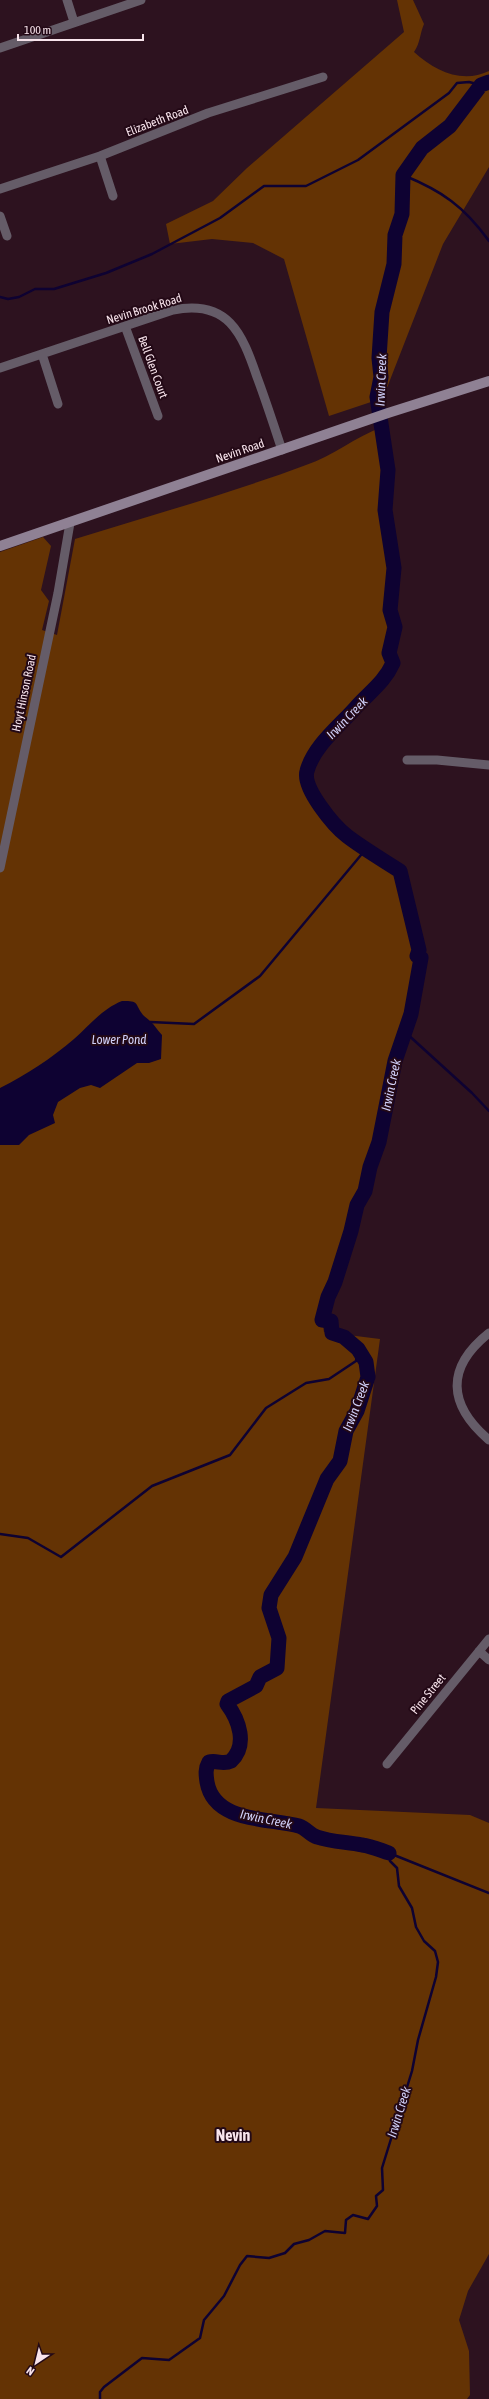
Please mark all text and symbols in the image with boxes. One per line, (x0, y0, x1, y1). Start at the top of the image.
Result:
scale bar (18, 16, 143, 42)
text: 100 m (24, 23, 51, 37)
street label: Elizabeth Road (124, 103, 190, 139)
street label: Nevin Brook Road (105, 291, 183, 327)
street label: Bell Glen Court (135, 334, 171, 401)
water label: Irwin Creek (373, 353, 389, 407)
street label: Nevin Road (214, 436, 266, 466)
street label: Hoyt Hinson Road (9, 653, 39, 733)
water label: Irwin Creek (323, 694, 371, 742)
water label: Lower Pond (92, 1032, 146, 1047)
water label: Irwin Creek (378, 1057, 404, 1112)
water label: Irwin Creek (340, 1379, 373, 1433)
street label: Pine Street (408, 1671, 449, 1717)
water label: Irwin Creek (239, 1806, 294, 1832)
water label: Irwin Creek (384, 2084, 414, 2139)
district label: Nevin (216, 2126, 251, 2144)
north arrow (16, 2343, 56, 2383)
text: N (24, 2364, 36, 2378)

